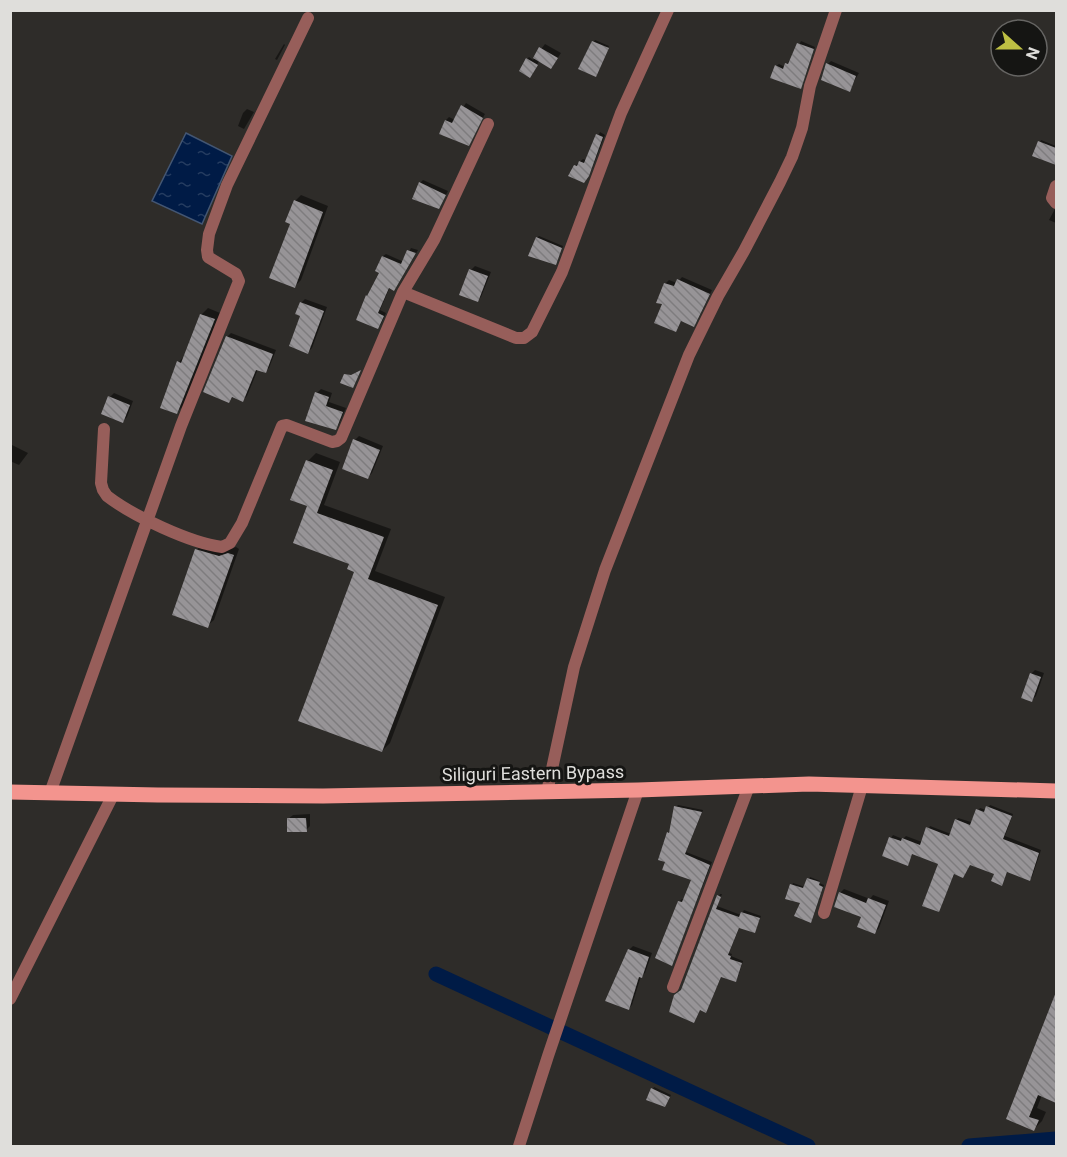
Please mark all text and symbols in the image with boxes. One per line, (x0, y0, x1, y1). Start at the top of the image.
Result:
north arrow (989, 18, 1049, 78)
text: N (1022, 45, 1043, 62)
street label: Siliguri Eastern Bypass (442, 761, 624, 785)

